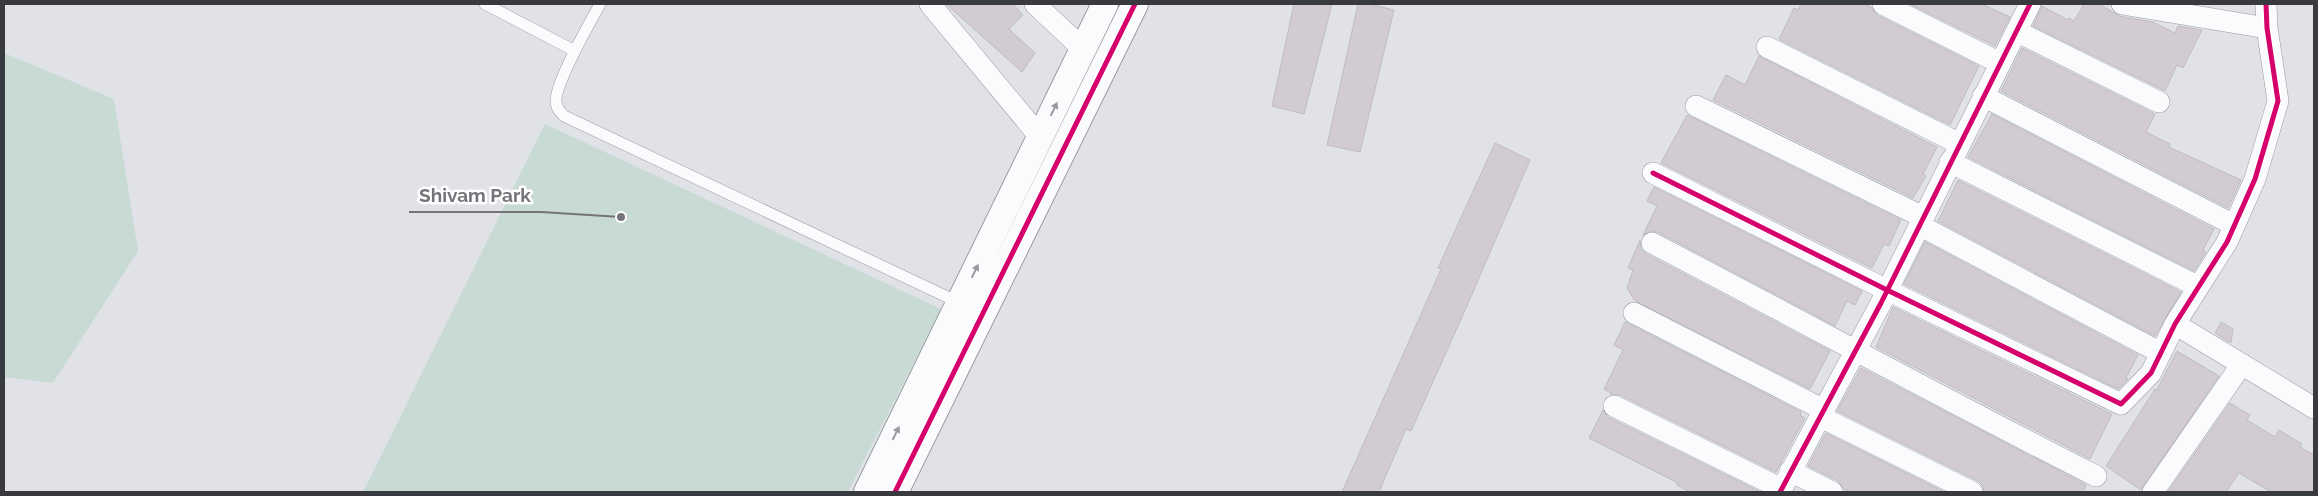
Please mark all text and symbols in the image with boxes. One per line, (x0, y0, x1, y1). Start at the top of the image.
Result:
one-way arrow (1050, 102, 1058, 116)
callout: Shivam Park (409, 178, 541, 212)
text: Shivam Park (419, 184, 531, 206)
one-way arrow (972, 264, 980, 278)
one-way arrow (893, 426, 901, 440)

